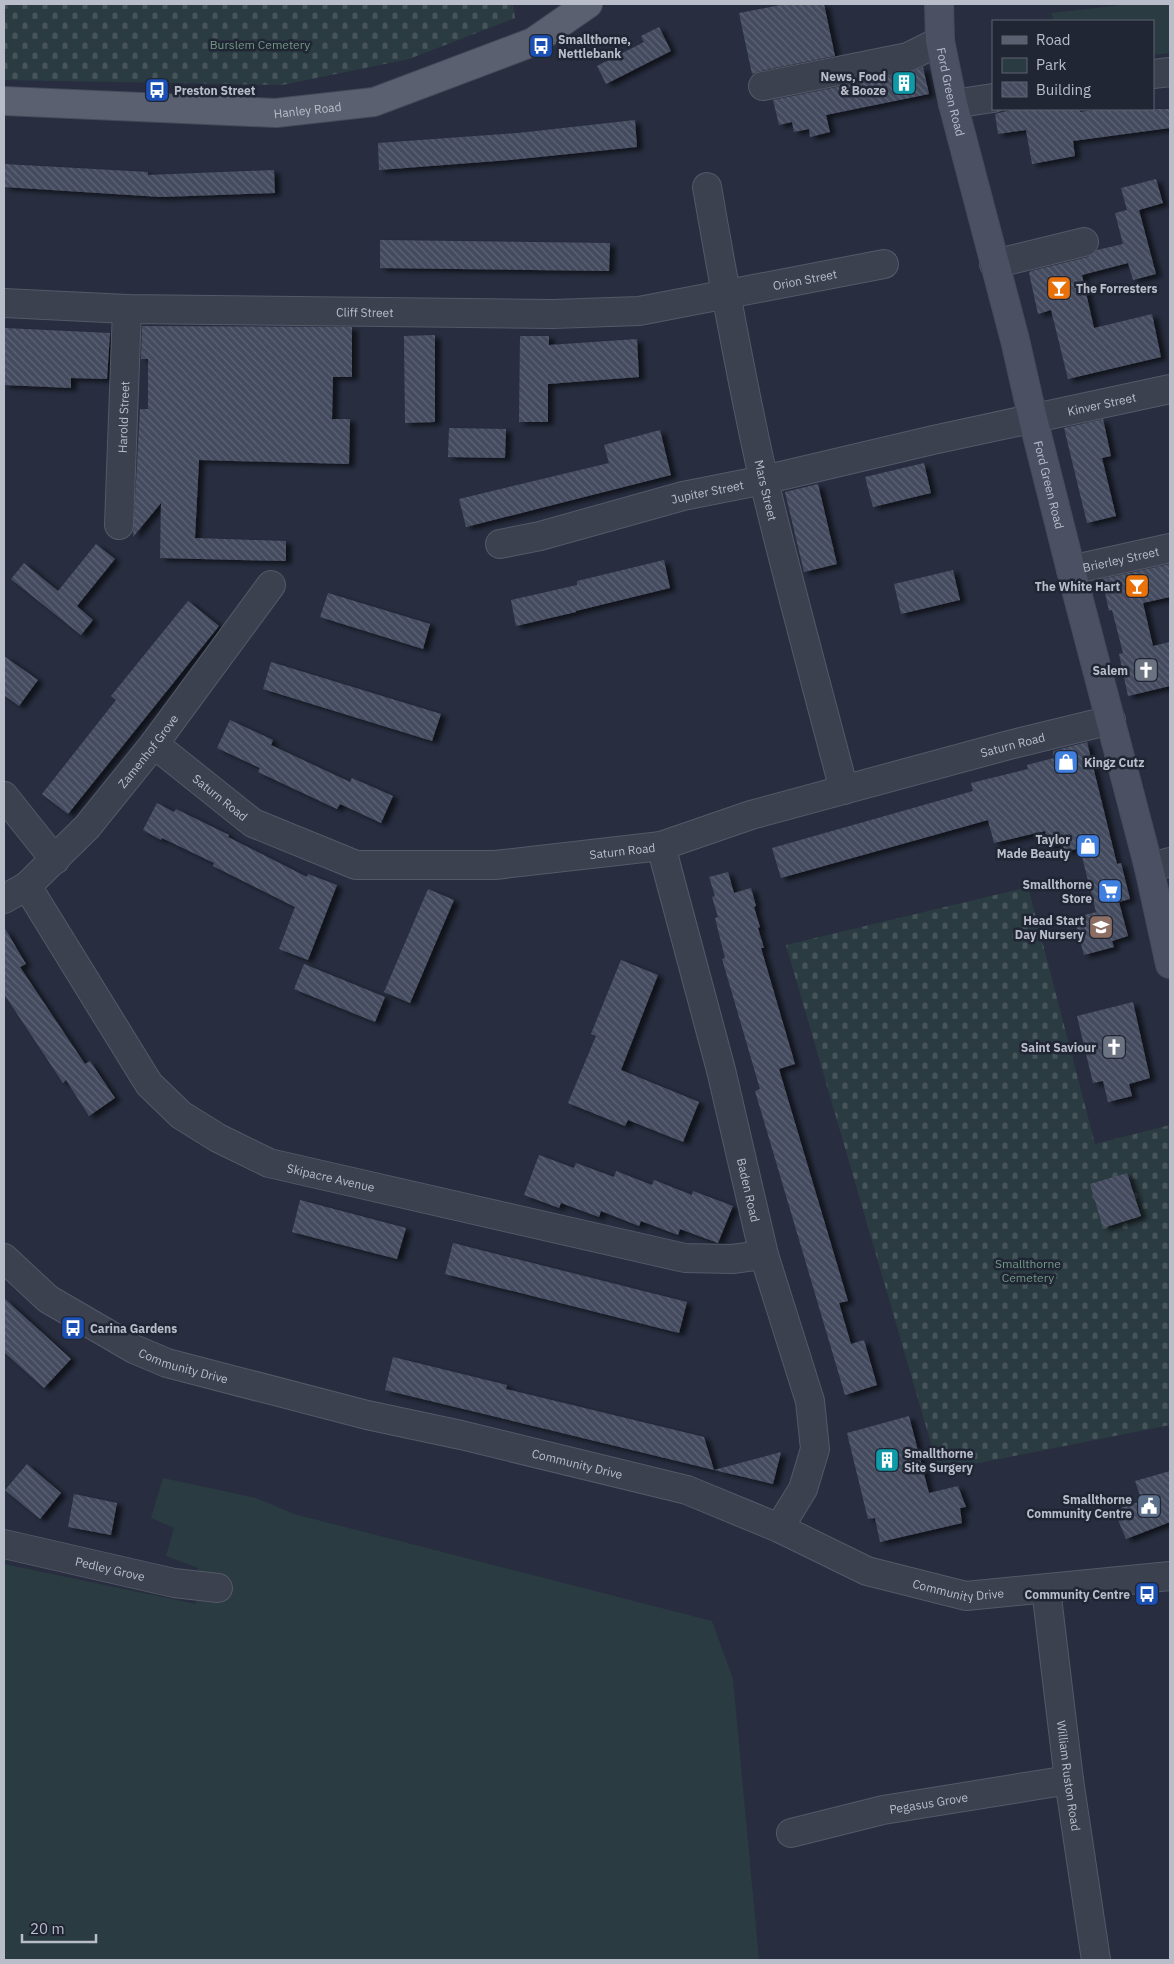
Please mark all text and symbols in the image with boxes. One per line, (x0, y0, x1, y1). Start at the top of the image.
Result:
legend (992, 20, 1154, 110)
text: Road (1036, 30, 1071, 49)
place label: Smallthorne, Nettlebank (558, 32, 631, 61)
bus stop icon: Smallthorne, Nettlebank (528, 33, 554, 59)
park label: Burslem Cemetery (210, 37, 310, 52)
street label: Ford Green Road (934, 46, 969, 138)
text: Park (1036, 55, 1066, 74)
place label: News, Food & Booze (821, 69, 886, 98)
building icon: News, Food & Booze (891, 70, 917, 96)
bus stop icon: Preston Street (144, 77, 170, 103)
text: Building (1036, 80, 1091, 99)
place label: Preston Street (174, 83, 256, 98)
street label: Hanley Road (273, 98, 342, 121)
street label: Orion Street (771, 266, 838, 293)
bar icon: The Forresters (1046, 275, 1072, 301)
place label: The Forresters (1076, 281, 1158, 296)
street label: Cliff Street (336, 304, 394, 320)
street label: Harold Street (114, 381, 132, 453)
street label: Kinver Street (1066, 389, 1137, 418)
street label: Ford Green Road (1031, 439, 1068, 530)
street label: Mars Street (752, 458, 781, 522)
street label: Jupiter Street (669, 477, 745, 507)
street label: Brierley Street (1081, 543, 1160, 575)
bar icon: The White Hart (1124, 573, 1150, 599)
place label: The White Hart (1035, 579, 1120, 594)
church icon: Salem (1133, 657, 1159, 683)
place label: Salem (1093, 663, 1128, 678)
street label: Zamenhof Grove (114, 711, 181, 791)
street label: Saturn Road (978, 729, 1046, 760)
shop icon: Kingz Cutz (1053, 749, 1079, 775)
place label: Kingz Cutz (1084, 755, 1144, 770)
street label: Saturn Road (190, 771, 251, 824)
place label: Taylor Made Beauty (997, 832, 1071, 861)
shop icon: Taylor Made Beauty (1075, 833, 1101, 859)
street label: Saturn Road (589, 839, 656, 862)
place label: Smallthorne Store (1023, 877, 1092, 906)
supermarket icon: Smallthorne Store (1097, 878, 1123, 904)
place label: Head Start Day Nursery (1015, 913, 1085, 942)
school or university icon: Head Start Day Nursery (1088, 914, 1114, 940)
church icon: Saint Saviour (1101, 1034, 1127, 1060)
place label: Saint Saviour (1021, 1040, 1096, 1055)
street label: Baden Road (734, 1156, 764, 1223)
street label: Skipacre Avenue (286, 1160, 377, 1195)
park label: Smallthorne Cemetery (995, 1256, 1061, 1285)
bus stop icon: Carina Gardens (60, 1315, 86, 1341)
place label: Carina Gardens (90, 1321, 177, 1336)
street label: Community Drive (137, 1344, 230, 1386)
street label: Community Drive (531, 1445, 625, 1482)
place label: Smallthorne Site Surgery (904, 1446, 974, 1475)
building icon: Smallthorne Site Surgery (874, 1447, 900, 1473)
place label: Smallthorne Community Centre (1027, 1492, 1132, 1521)
public building icon: Smallthorne Community Centre (1136, 1493, 1162, 1519)
street label: Pedley Grove (74, 1553, 147, 1584)
street label: Community Drive (911, 1575, 1005, 1604)
bus stop icon: Community Centre (1134, 1581, 1160, 1607)
place label: Community Centre (1025, 1587, 1130, 1602)
street label: William Ruston Road (1054, 1719, 1084, 1832)
street label: Pegasus Grove (888, 1789, 969, 1816)
scale bar (22, 1912, 96, 1944)
text: 20 m (30, 1919, 65, 1938)

